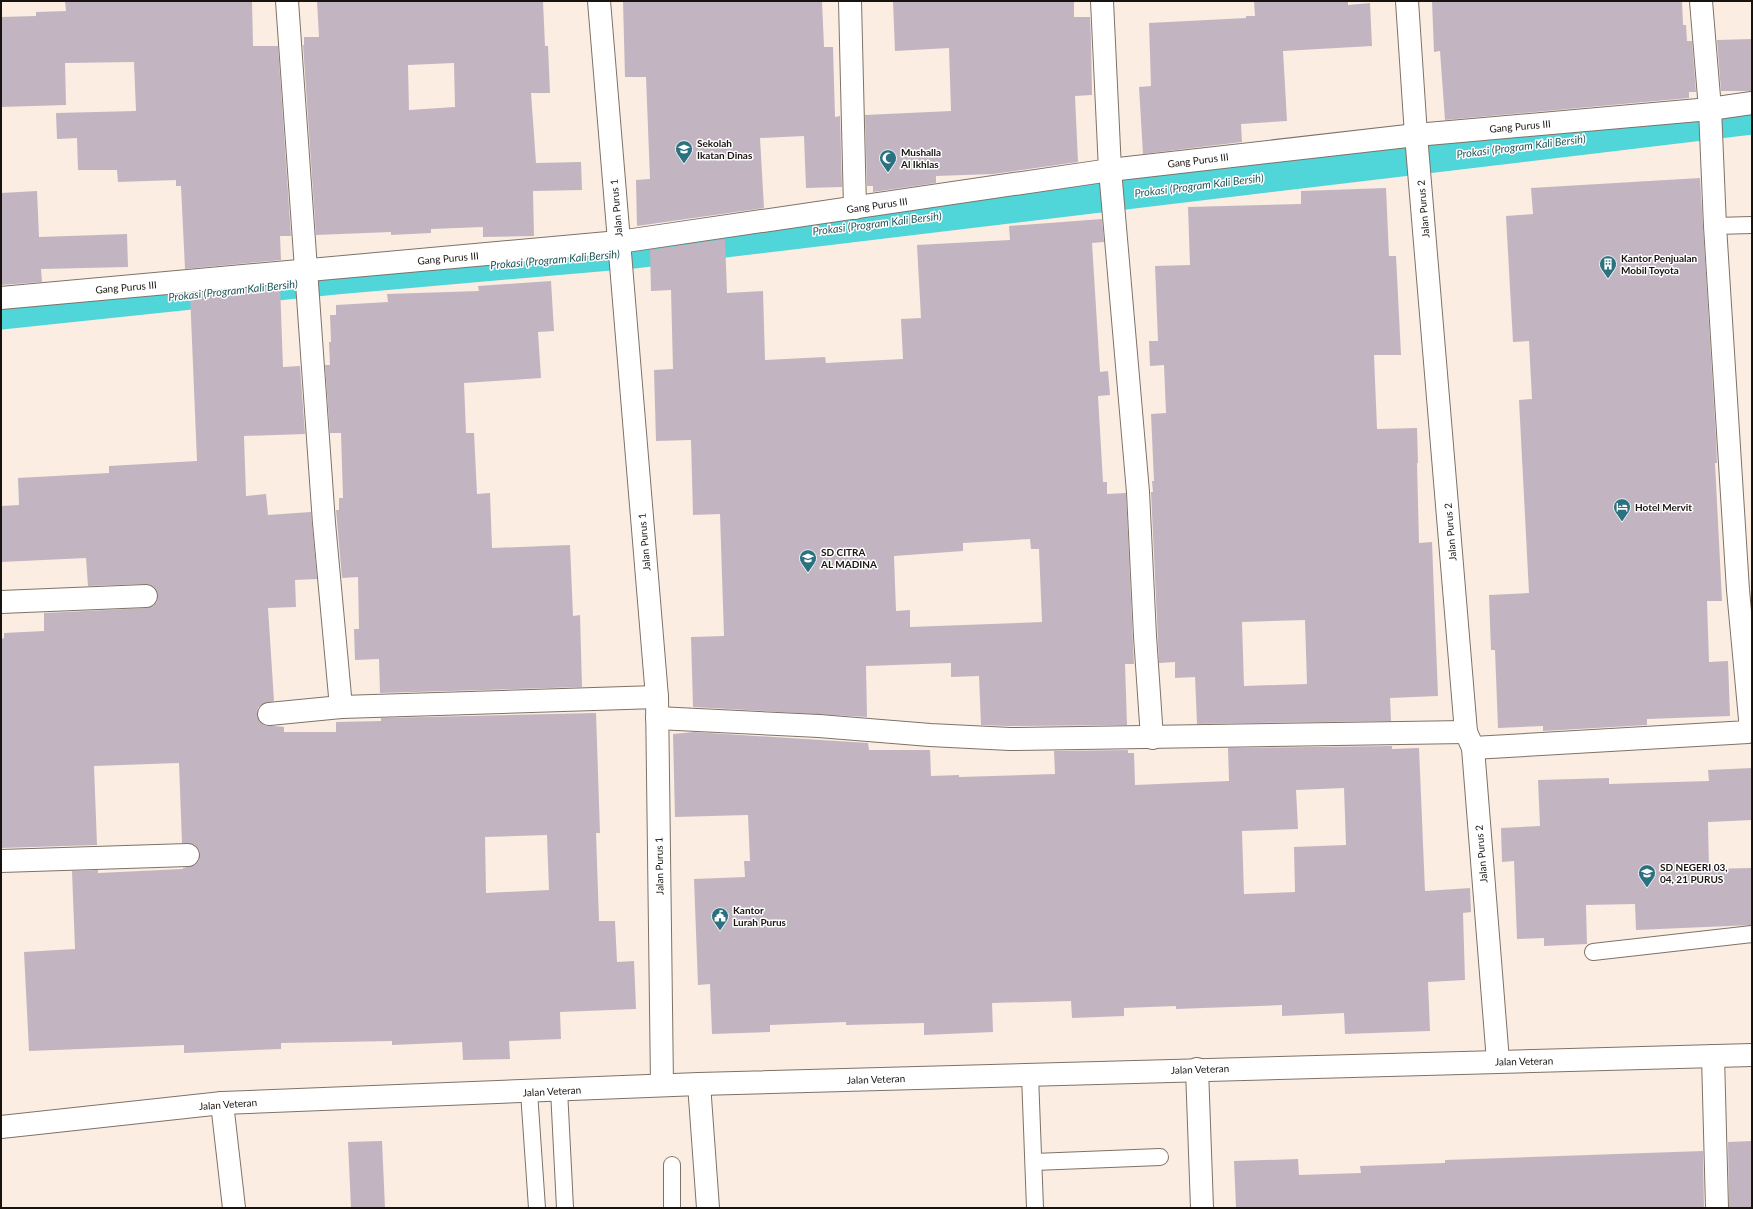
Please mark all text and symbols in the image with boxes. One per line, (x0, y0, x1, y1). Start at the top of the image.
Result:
street label: Gang Purus III (1489, 117, 1551, 135)
water label: Prokasi (Program Kali Bersih) (1456, 132, 1586, 160)
place label: Sekolah Ikatan Dinas (697, 137, 753, 161)
school or university icon: Sekolah Ikatan Dinas (674, 139, 694, 164)
place label: Mushalla Al Ikhlas (900, 146, 941, 170)
mosque icon: Mushalla Al Ikhlas (878, 148, 898, 173)
street label: Gang Purus III (1167, 150, 1229, 170)
water label: Prokasi (Program Kali Bersih) (1134, 171, 1264, 199)
street label: Jalan Purus 1 (607, 178, 625, 237)
street label: Jalan Purus 2 (1414, 179, 1432, 238)
street label: Gang Purus III (846, 195, 908, 215)
water label: Prokasi (Program Kali Bersih) (812, 209, 942, 237)
water label: Prokasi (Program Kali Bersih) (490, 247, 620, 271)
street label: Gang Purus III (417, 249, 479, 267)
place label: Kantor Penjualan Mobil Toyota (1621, 252, 1698, 276)
building icon: Kantor Penjualan Mobil Toyota (1598, 254, 1618, 279)
water label: Prokasi (Program Kali Bersih) (168, 277, 298, 303)
street label: Gang Purus III (95, 278, 157, 296)
hotel icon: Hotel Mervit (1612, 497, 1632, 522)
place label: Hotel Mervit (1635, 501, 1692, 513)
street label: Jalan Purus 2 (1441, 502, 1459, 561)
street label: Jalan Purus 1 (635, 512, 653, 571)
place label: SD CITRA AL MADINA (820, 546, 877, 570)
school or university icon: SD CITRA AL MADINA (798, 548, 818, 573)
street label: Jalan Purus 2 (1472, 824, 1490, 883)
street label: Jalan Purus 1 (652, 837, 666, 895)
place label: SD NEGERI 03, 04, 21 PURUS (1660, 861, 1728, 885)
school or university icon: SD NEGERI 03, 04, 21 PURUS (1637, 863, 1657, 888)
place label: Kantor Lurah Purus (733, 904, 787, 928)
public building icon: Kantor Lurah Purus (710, 906, 730, 931)
street label: Jalan Veteran (1495, 1054, 1553, 1068)
street label: Jalan Veteran (1171, 1062, 1229, 1076)
street label: Jalan Veteran (847, 1072, 905, 1086)
street label: Jalan Veteran (523, 1083, 581, 1099)
street label: Jalan Veteran (198, 1096, 258, 1112)

